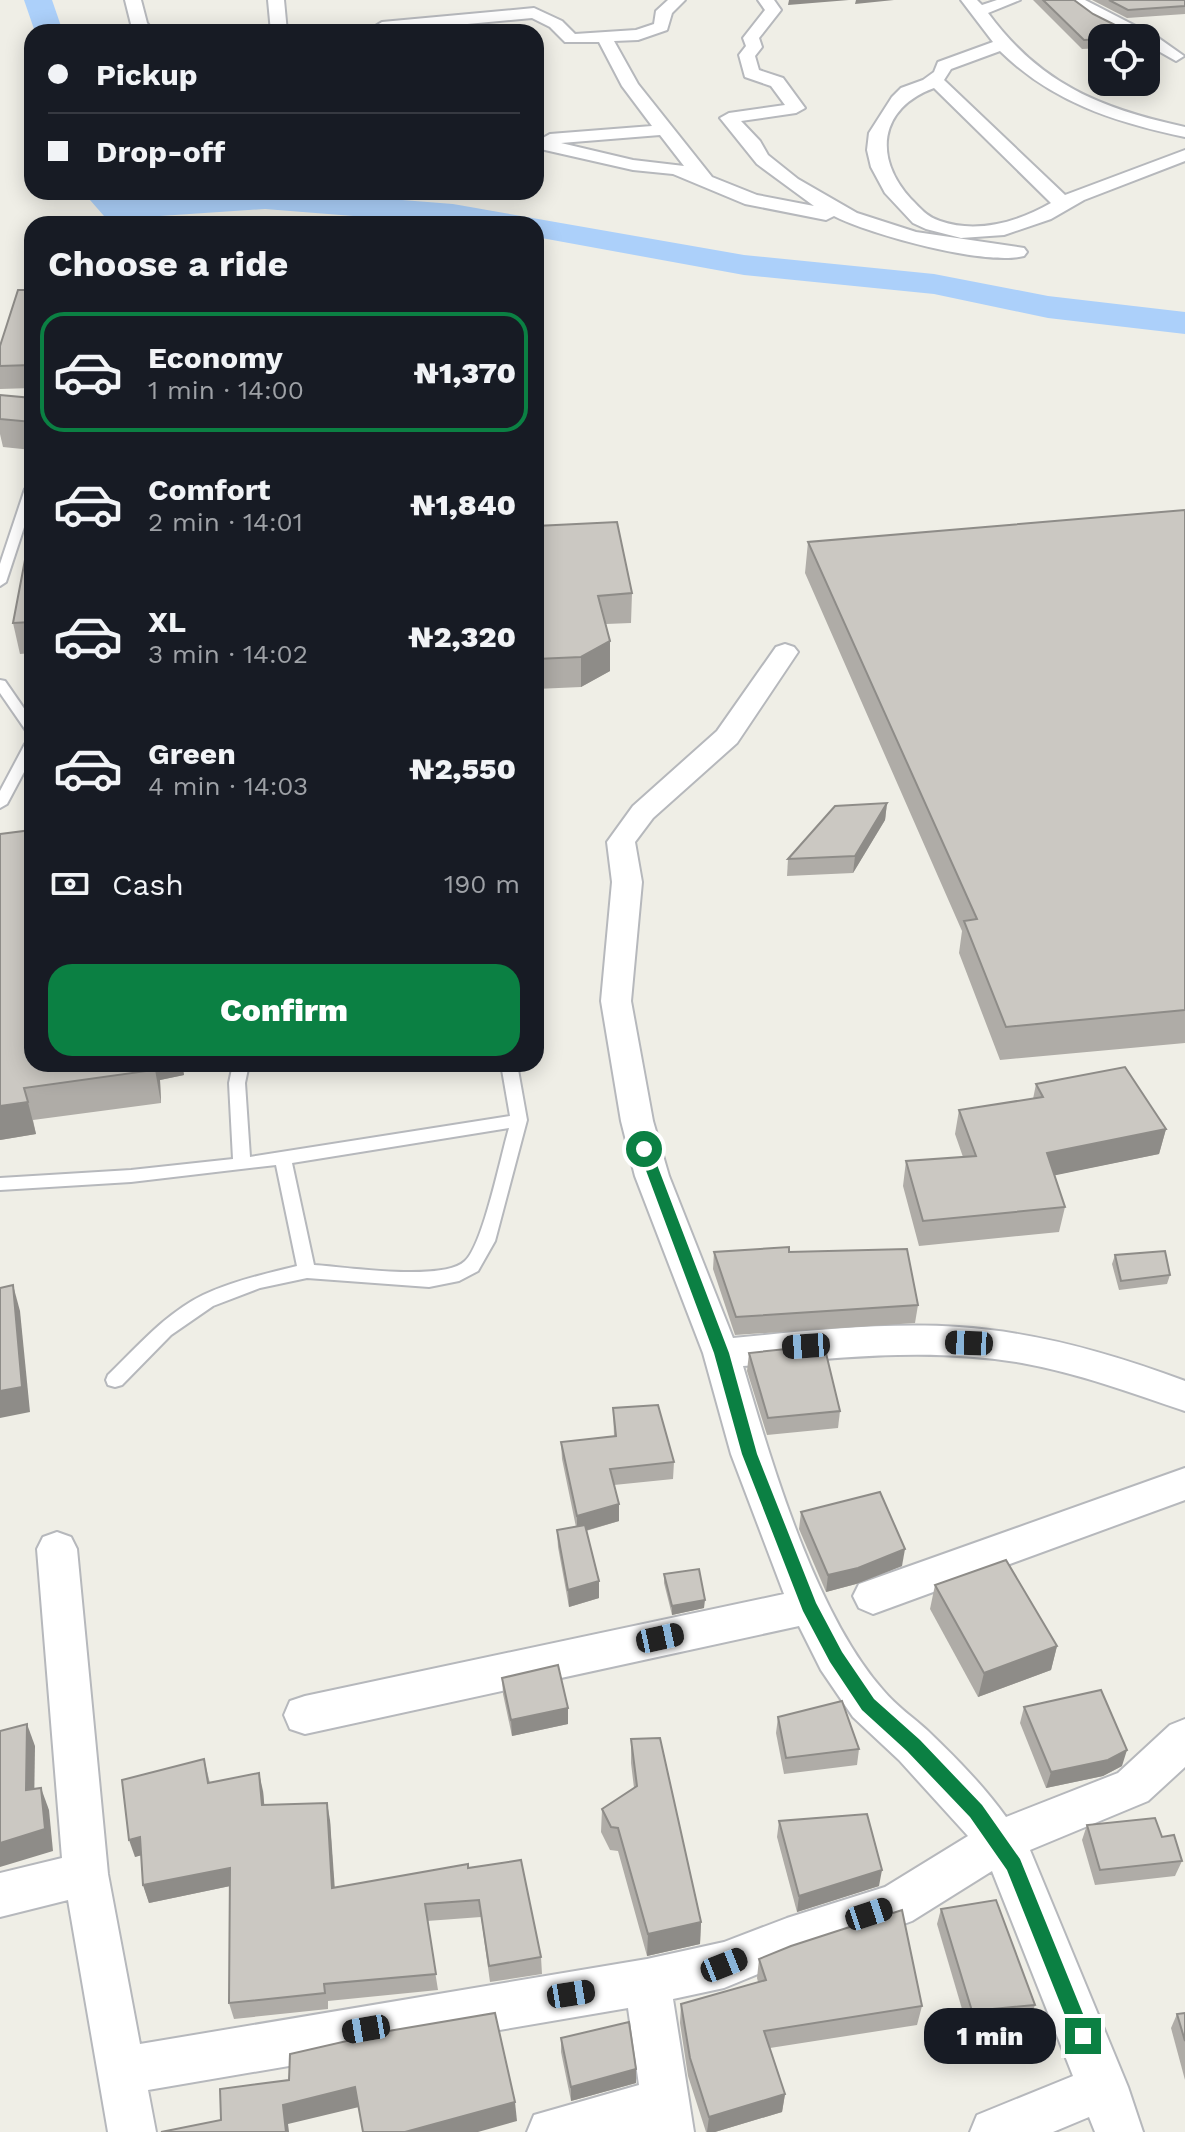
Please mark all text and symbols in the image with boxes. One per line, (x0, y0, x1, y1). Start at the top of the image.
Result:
map controls (1088, 24, 1160, 96)
button: locate (1088, 24, 1160, 96)
text: Pickup (96, 57, 198, 92)
text: Drop-off (96, 134, 225, 169)
text: Choose a ride (48, 243, 288, 285)
icon: car (52, 336, 124, 408)
text: Economy (148, 340, 283, 375)
text: ₦1,370 (414, 355, 516, 390)
text: 1 min · 14:00 (148, 375, 304, 405)
icon: car (52, 468, 124, 540)
text: Comfort (148, 472, 270, 507)
text: ₦1,840 (410, 487, 516, 522)
text: 2 min · 14:01 (148, 507, 303, 537)
icon: car (52, 600, 124, 672)
text: XL (148, 604, 186, 639)
text: ₦2,320 (408, 619, 516, 654)
text: 3 min · 14:02 (148, 639, 308, 669)
icon: car (52, 732, 124, 804)
text: Green (148, 736, 236, 771)
text: ₦2,550 (409, 751, 516, 786)
text: 4 min · 14:03 (148, 771, 308, 801)
icon: cash (48, 862, 92, 906)
text: Cash (112, 867, 184, 902)
text: 190 m (444, 869, 520, 899)
button: Confirm (48, 964, 520, 1056)
route start (626, 1131, 662, 1167)
car (945, 1330, 993, 1356)
car (781, 1332, 831, 1360)
car (634, 1621, 686, 1655)
car (842, 1895, 896, 1933)
car (697, 1945, 751, 1985)
car (545, 1978, 597, 2010)
callout: 1 min (923, 2008, 1055, 2064)
car (340, 2013, 392, 2045)
route end (1065, 2018, 1101, 2054)
text: 1 min (957, 2021, 1023, 2051)

